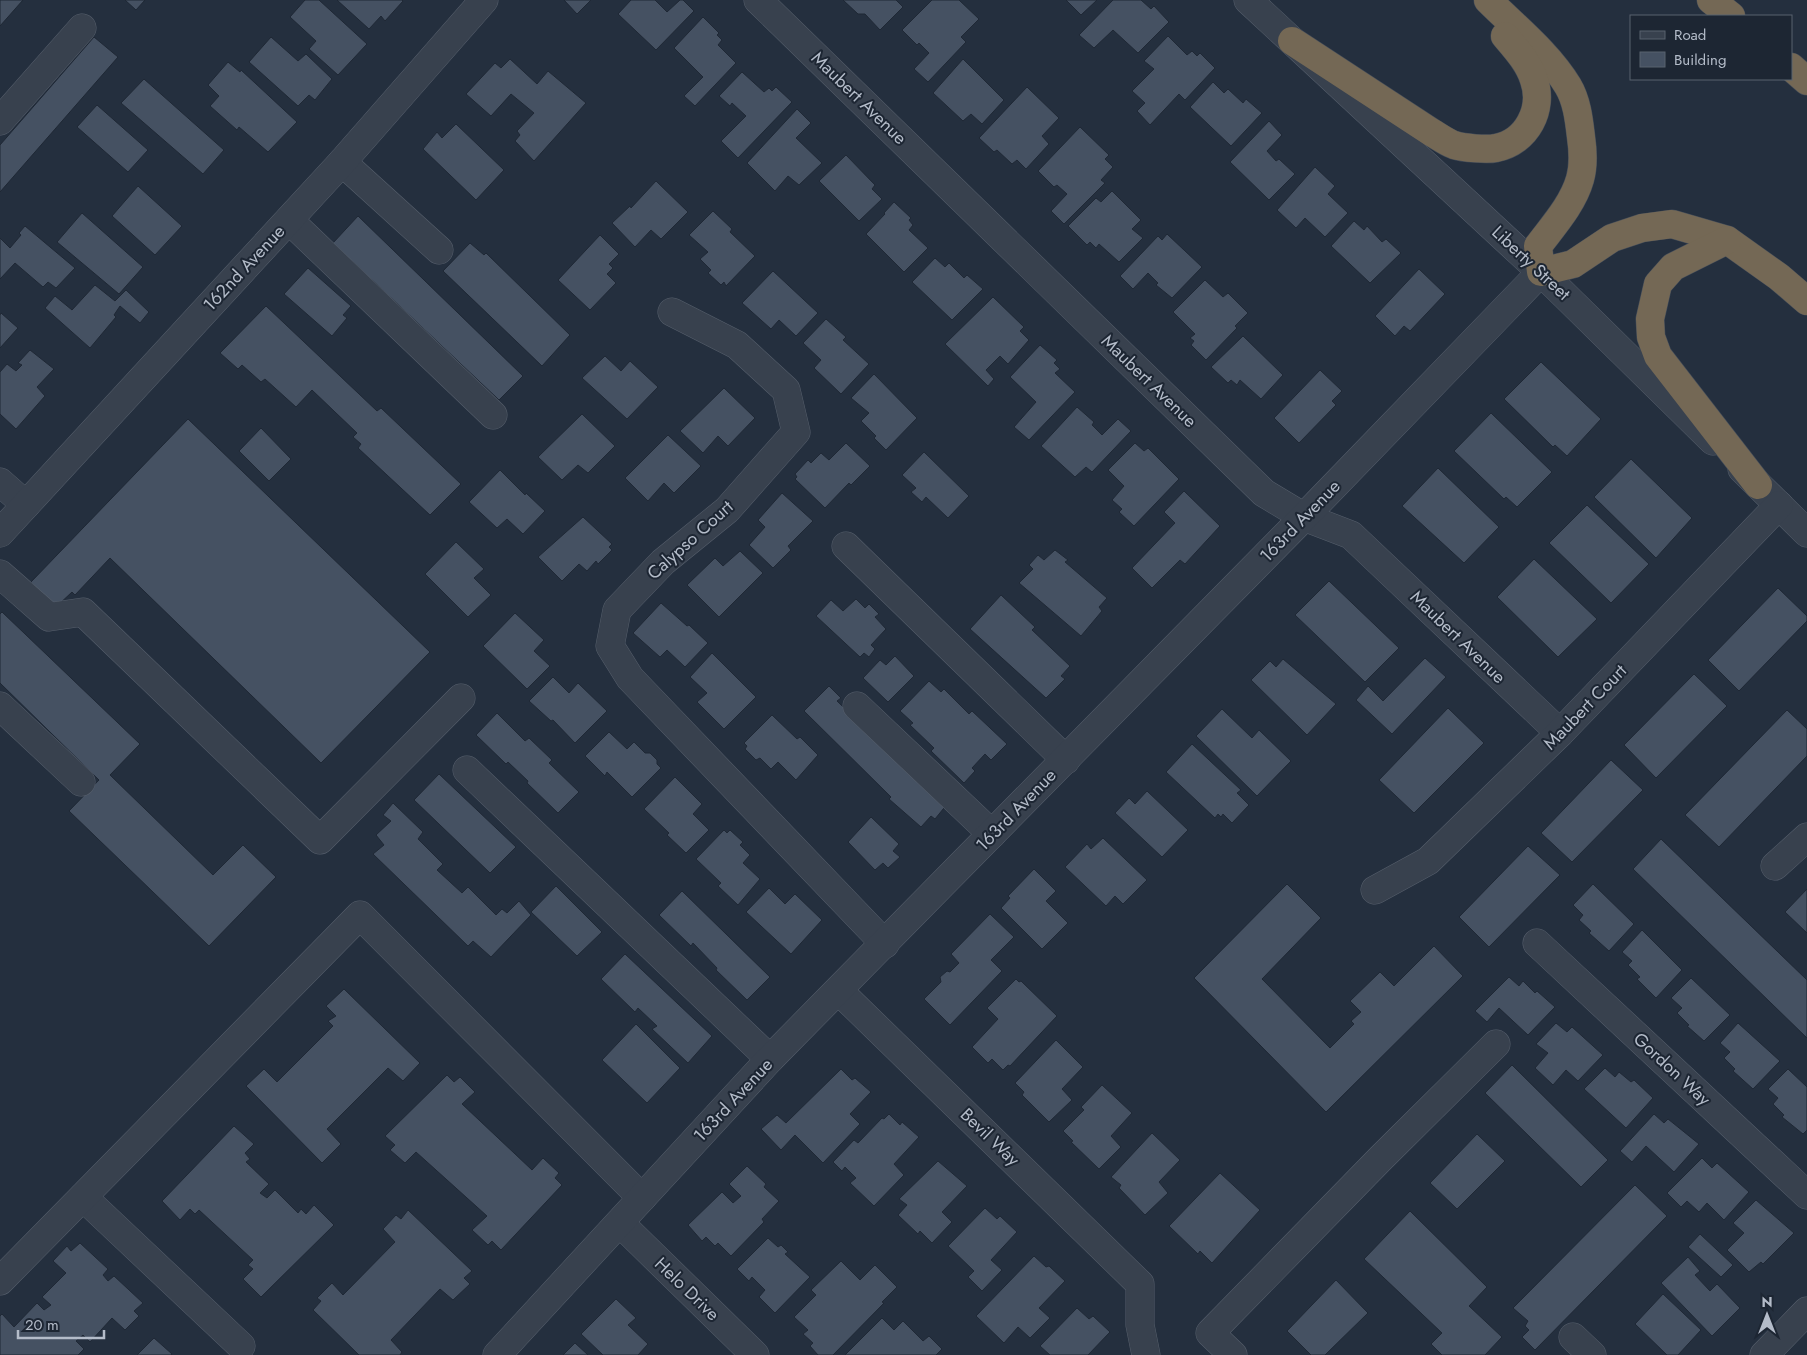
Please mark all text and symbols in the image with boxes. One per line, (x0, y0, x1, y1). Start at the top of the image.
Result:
legend (1630, 15, 1792, 80)
text: Road (1674, 24, 1706, 46)
street label: Maubert Avenue (805, 46, 913, 150)
text: Building (1674, 49, 1726, 71)
street label: 162nd Avenue (197, 219, 291, 317)
street label: Liberty Street (1486, 220, 1577, 307)
street label: Maubert Avenue (1095, 329, 1203, 433)
street label: 163rd Avenue (1254, 474, 1346, 568)
street label: Calypso Court (641, 494, 739, 586)
street label: Maubert Avenue (1404, 585, 1512, 689)
street label: Maubert Court (1537, 658, 1633, 756)
street label: 163rd Avenue (970, 763, 1062, 857)
street label: Gordon Way (1628, 1026, 1717, 1112)
street label: 163rd Avenue (687, 1052, 779, 1148)
street label: Bevil Way (954, 1102, 1026, 1172)
street label: Helo Drive (649, 1251, 725, 1327)
north arrow (1742, 1290, 1792, 1340)
text: N (1761, 1292, 1773, 1312)
scale bar (18, 1308, 104, 1340)
text: 20 m (25, 1314, 59, 1336)

